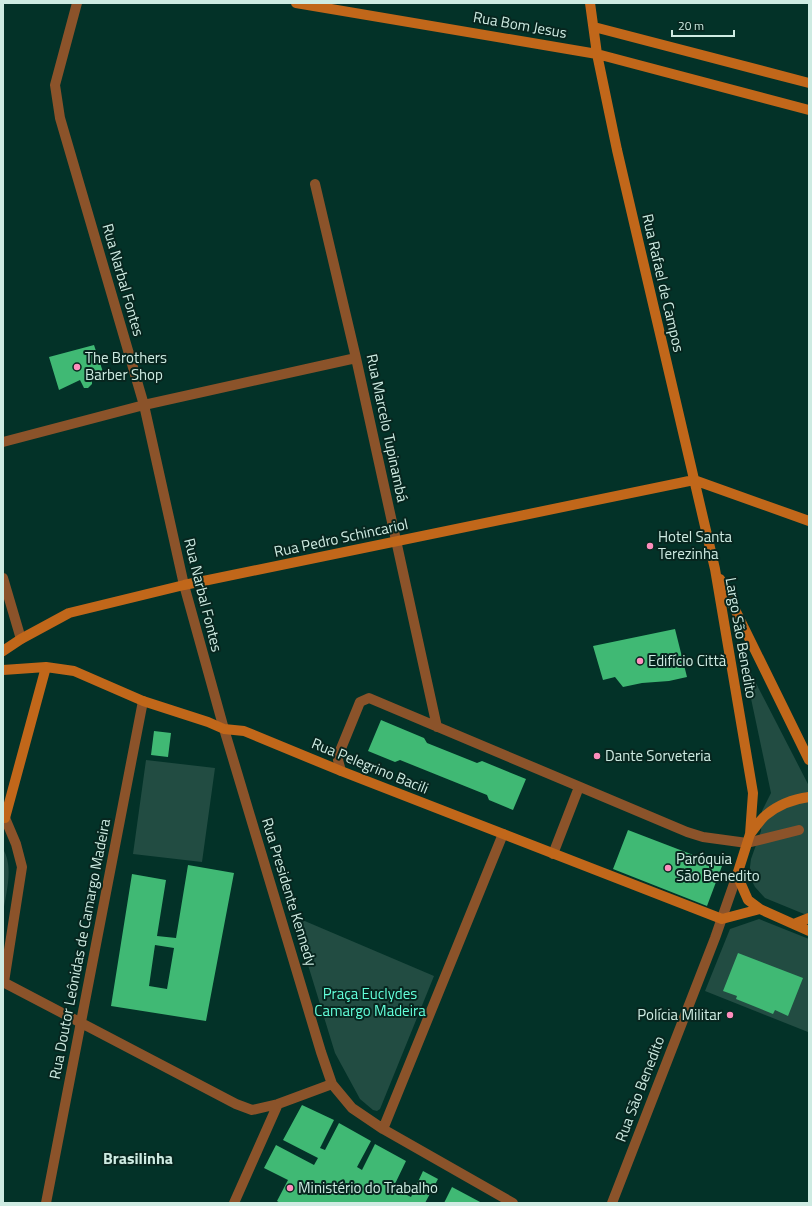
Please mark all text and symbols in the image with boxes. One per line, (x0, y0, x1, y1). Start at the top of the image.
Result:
street label: Rua Bom Jesus (471, 5, 569, 44)
scale bar (672, 12, 734, 38)
text: 20 m (678, 16, 704, 35)
street label: Rua Rafael de Campos (636, 211, 691, 354)
street label: Rua Narbal Fontes (96, 221, 151, 339)
place label: The Brothers Barber Shop (85, 346, 167, 386)
street label: Rua Marcelo Tupinambá (361, 352, 415, 505)
marker: The Brothers Barber Shop (72, 362, 82, 372)
street label: Rua Pedro Schincariol (272, 512, 410, 563)
place label: Hotel Santa Terezinha (658, 525, 732, 565)
street label: Rua Narbal Fontes (178, 536, 229, 654)
marker: Hotel Santa Terezinha (645, 541, 655, 551)
street label: Largo São Benedito (720, 576, 763, 700)
place label: Edifício Città (648, 649, 727, 672)
marker: Edifício Città (635, 656, 645, 666)
street label: Rua Pelegrino Bacili (308, 732, 432, 799)
place label: Dante Sorveteria (605, 744, 712, 767)
marker: Dante Sorveteria (592, 751, 602, 761)
street label: Rua Presidente Kennedy (256, 815, 323, 969)
street label: Rua Doutor Leônidas de Camargo Madeira (43, 816, 116, 1081)
place label: Paróquia São Benedito (676, 847, 760, 887)
marker: Paróquia São Benedito (663, 863, 673, 873)
park label: Praça Euclydes Camargo Madeira (314, 982, 426, 1022)
place label: Polícia Militar (637, 1003, 722, 1026)
marker: Polícia Militar (725, 1010, 735, 1020)
street label: Rua São Benedito (609, 1032, 670, 1145)
district label: Brasilinha (103, 1146, 173, 1170)
place label: Ministério do Trabalho (298, 1176, 438, 1199)
marker: Ministério do Trabalho (285, 1183, 295, 1193)

